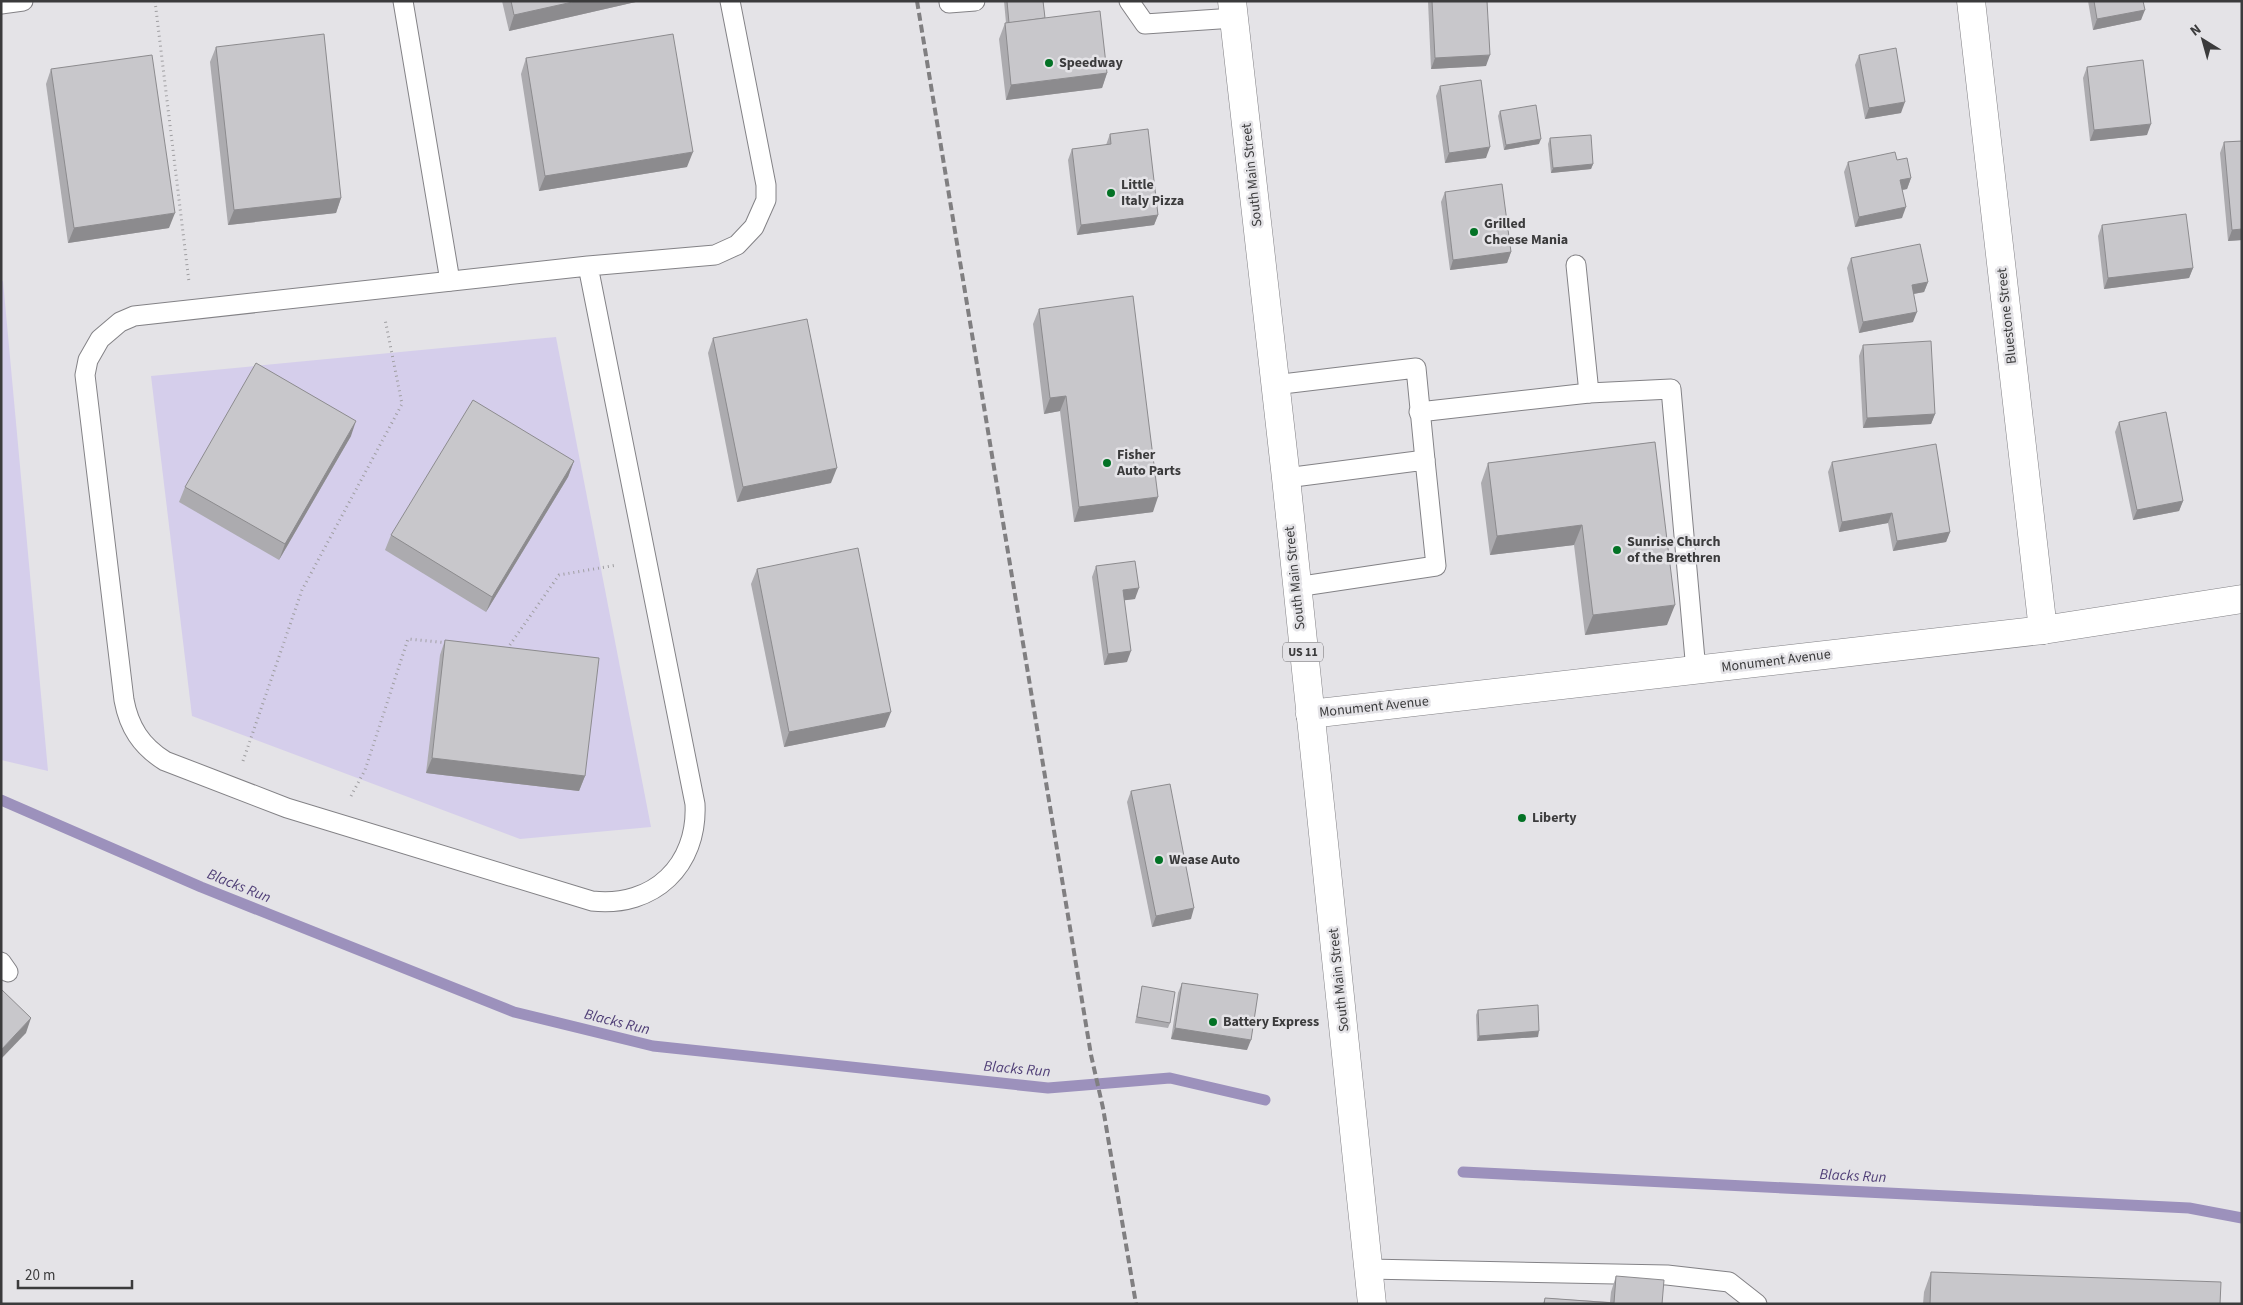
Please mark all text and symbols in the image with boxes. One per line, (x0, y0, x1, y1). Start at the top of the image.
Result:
north arrow (2178, 15, 2228, 65)
text: N (2186, 20, 2206, 41)
place label: Speedway (1059, 53, 1123, 73)
marker: Speedway (1043, 57, 1055, 69)
street label: South Main Street (1237, 122, 1267, 228)
place label: Little Italy Pizza (1121, 175, 1184, 211)
marker: Little Italy Pizza (1105, 187, 1117, 199)
place label: Grilled Cheese Mania (1484, 214, 1568, 250)
marker: Grilled Cheese Mania (1468, 226, 1480, 238)
street label: Bluestone Street (1992, 267, 2022, 365)
place label: Fisher Auto Parts (1116, 445, 1181, 481)
marker: Fisher Auto Parts (1101, 457, 1113, 469)
street label: South Main Street (1280, 525, 1310, 631)
place label: Sunrise Church of the Brethren (1627, 532, 1721, 568)
marker: Sunrise Church of the Brethren (1611, 544, 1623, 556)
road number: US 11 (1283, 642, 1323, 662)
street label: Monument Avenue (1720, 644, 1832, 678)
street label: Monument Avenue (1318, 691, 1430, 723)
place label: Liberty (1532, 808, 1577, 828)
marker: Liberty (1516, 812, 1528, 824)
place label: Wease Auto (1169, 850, 1240, 870)
marker: Wease Auto (1153, 854, 1165, 866)
water label: Blacks Run (204, 864, 274, 908)
street label: South Main Street (1324, 927, 1354, 1033)
water label: Blacks Run (582, 1004, 652, 1040)
place label: Battery Express (1223, 1012, 1319, 1032)
marker: Battery Express (1207, 1016, 1219, 1028)
water label: Blacks Run (983, 1056, 1051, 1082)
water label: Blacks Run (1819, 1164, 1887, 1188)
scale bar (18, 1258, 131, 1290)
text: 20 m (25, 1265, 55, 1286)

